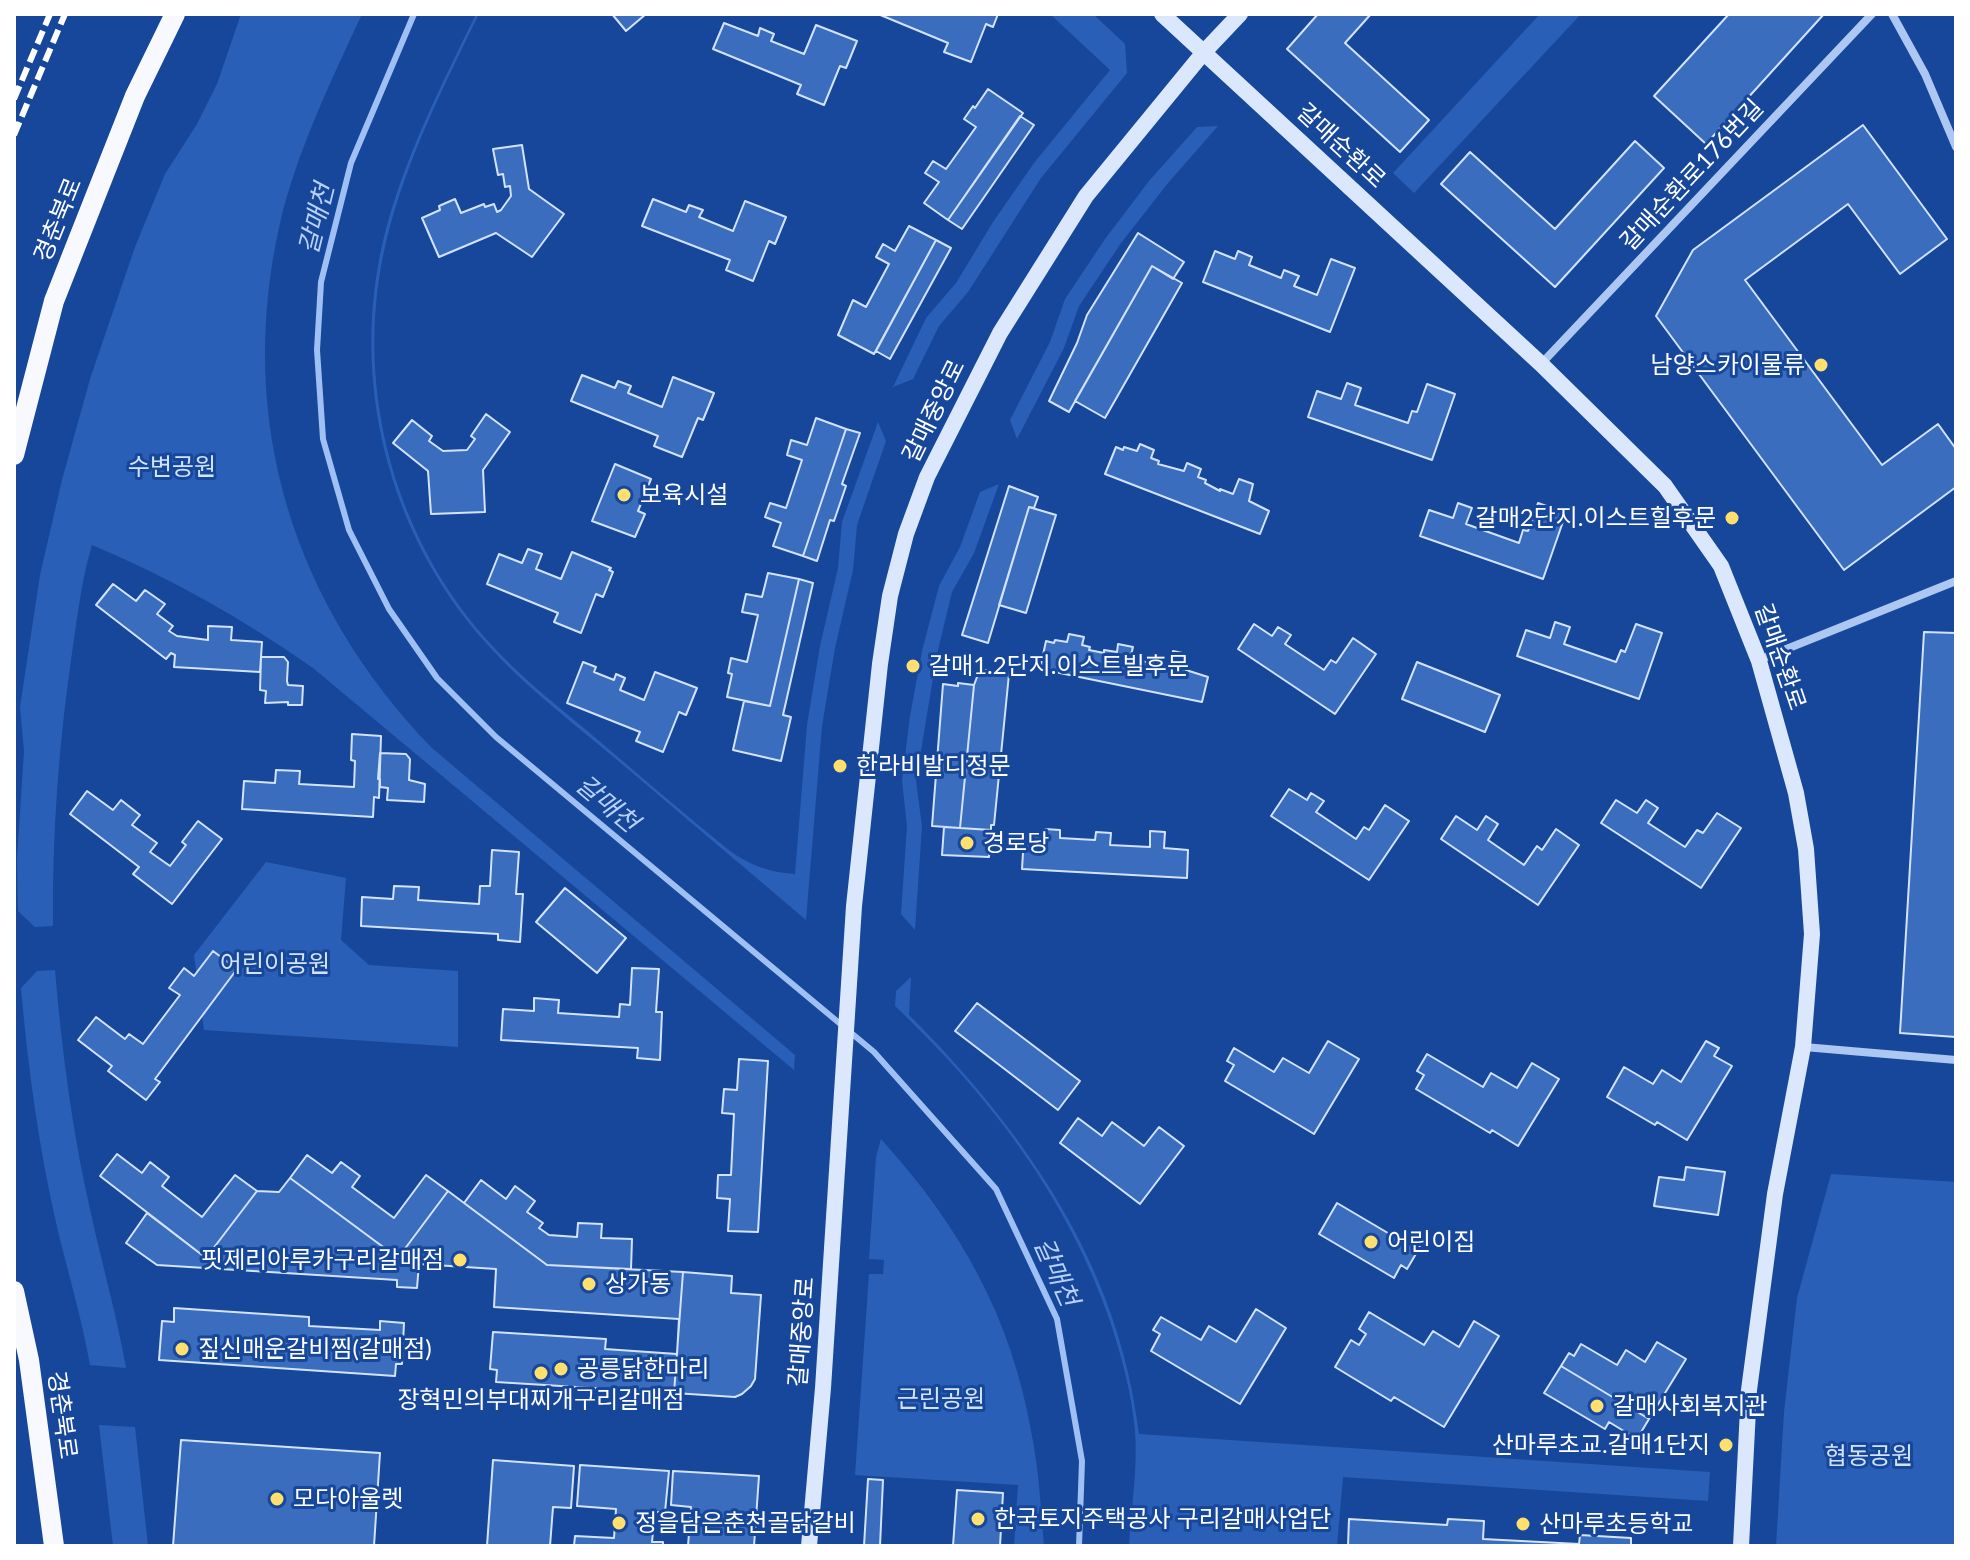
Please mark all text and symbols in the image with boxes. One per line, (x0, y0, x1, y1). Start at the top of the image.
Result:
street label: 갈매순환로176번길 (1615, 93, 1769, 257)
street label: 갈매순환로 (1291, 98, 1391, 194)
street label: 경춘북로 (28, 174, 88, 266)
water label: 갈매천 (293, 180, 341, 258)
place label: 남양스카이물류 (1650, 351, 1805, 379)
street label: 갈매중앙로 (897, 355, 971, 467)
marker: 남양스카이물류 (1812, 356, 1830, 374)
park label: 수변공원 (128, 453, 216, 481)
place label: 보육시설 (640, 481, 728, 509)
marker: 보육시설 (615, 486, 633, 504)
place label: 갈매2단지.이스트힐후문 (1476, 504, 1716, 532)
marker: 갈매2단지.이스트힐후문 (1723, 509, 1741, 527)
street label: 갈매순환로 (1748, 600, 1812, 714)
place label: 갈매1.2단지.이스트빌후문 (929, 652, 1189, 680)
marker: 갈매1.2단지.이스트빌후문 (904, 657, 922, 675)
place label: 한라비발디정문 (856, 752, 1011, 780)
marker: 한라비발디정문 (831, 757, 849, 775)
water label: 갈매천 (569, 769, 645, 839)
place label: 경로당 (983, 829, 1049, 857)
marker: 경로당 (958, 834, 976, 852)
park label: 어린이공원 (220, 950, 330, 978)
place label: 어린이집 (1387, 1228, 1475, 1256)
water label: 갈매천 (1027, 1233, 1085, 1311)
marker: 어린이집 (1362, 1233, 1380, 1251)
place label: 핏제리아루카구리갈매점 (201, 1246, 444, 1274)
marker: 핏제리아루카구리갈매점 (451, 1251, 469, 1269)
place label: 상가동 (605, 1270, 671, 1298)
marker: 상가동 (580, 1275, 598, 1293)
street label: 갈매중앙로 (784, 1276, 820, 1388)
place label: 짚신매운갈비찜(갈매점) (198, 1335, 432, 1363)
marker: 짚신매운갈비찜(갈매점) (173, 1340, 191, 1358)
place label: 공릉닭한마리 (577, 1355, 709, 1383)
marker: 공릉닭한마리 (552, 1360, 570, 1378)
marker: 장혁민의부대찌개구리갈매점 (532, 1364, 550, 1382)
street label: 경춘북로 (42, 1369, 82, 1461)
park label: 근린공원 (897, 1385, 985, 1413)
place label: 장혁민의부대찌개구리갈매점 (397, 1386, 685, 1414)
place label: 갈매사회복지관 (1613, 1392, 1768, 1420)
marker: 갈매사회복지관 (1588, 1397, 1606, 1415)
place label: 산마루초교.갈매1단지 (1492, 1431, 1710, 1459)
marker: 산마루초교.갈매1단지 (1717, 1436, 1735, 1454)
park label: 협동공원 (1825, 1442, 1913, 1470)
place label: 모다아울렛 (293, 1485, 403, 1513)
marker: 모다아울렛 (268, 1490, 286, 1508)
place label: 한국토지주택공사 구리갈매사업단 (994, 1505, 1331, 1533)
place label: 정을담은춘천골닭갈비 (635, 1509, 856, 1537)
marker: 한국토지주택공사 구리갈매사업단 (969, 1510, 987, 1528)
place label: 산마루초등학교 (1539, 1510, 1694, 1538)
marker: 정을담은춘천골닭갈비 (610, 1514, 628, 1532)
marker: 산마루초등학교 (1514, 1515, 1532, 1533)

